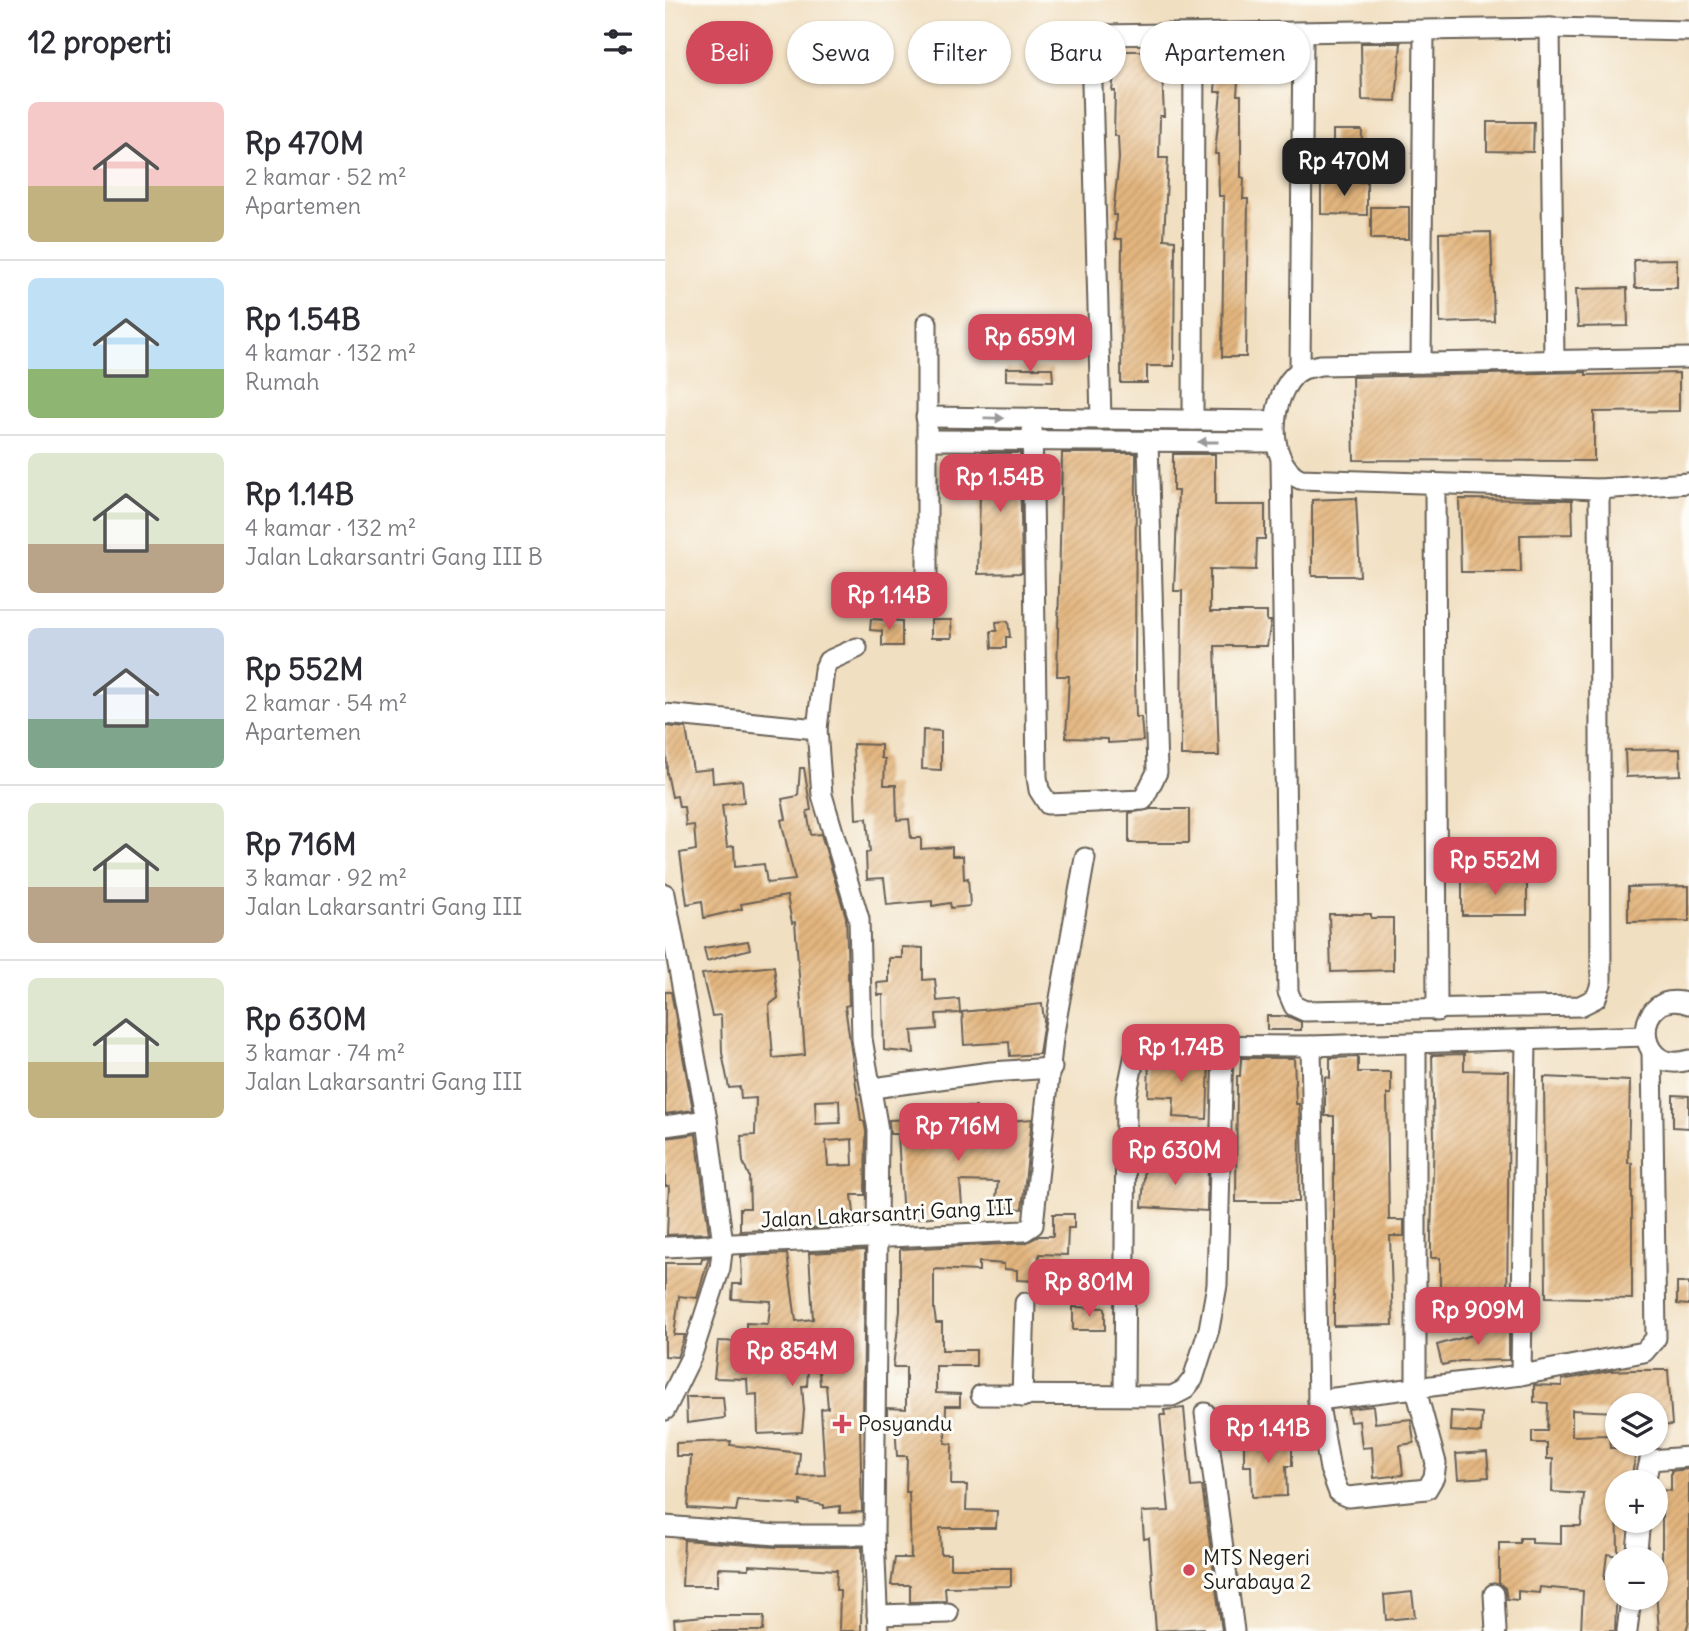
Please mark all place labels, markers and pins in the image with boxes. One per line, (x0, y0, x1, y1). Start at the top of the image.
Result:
pin: Rp 470M (1279, 138, 1409, 198)
pin: Rp 659M (965, 314, 1095, 374)
pin: Rp 1.54B (928, 454, 1072, 514)
pin: Rp 1.14B (817, 572, 961, 632)
pin: Rp 552M (1430, 838, 1560, 897)
pin: Rp 1.74B (1109, 1024, 1253, 1084)
pin: Rp 716M (893, 1104, 1023, 1163)
pin: Rp 630M (1110, 1128, 1240, 1187)
pin: Rp 801M (1024, 1260, 1154, 1319)
pin: Rp 909M (1413, 1288, 1543, 1347)
pin: Rp 854M (727, 1328, 857, 1388)
pin: Rp 1.41B (1196, 1406, 1340, 1465)
place label: Posyandu (858, 1410, 952, 1437)
marker: Posyandu (832, 1414, 852, 1434)
place label: MTS Negeri Surabaya 2 (1203, 1544, 1311, 1595)
marker: MTS Negeri Surabaya 2 (1181, 1562, 1197, 1578)

